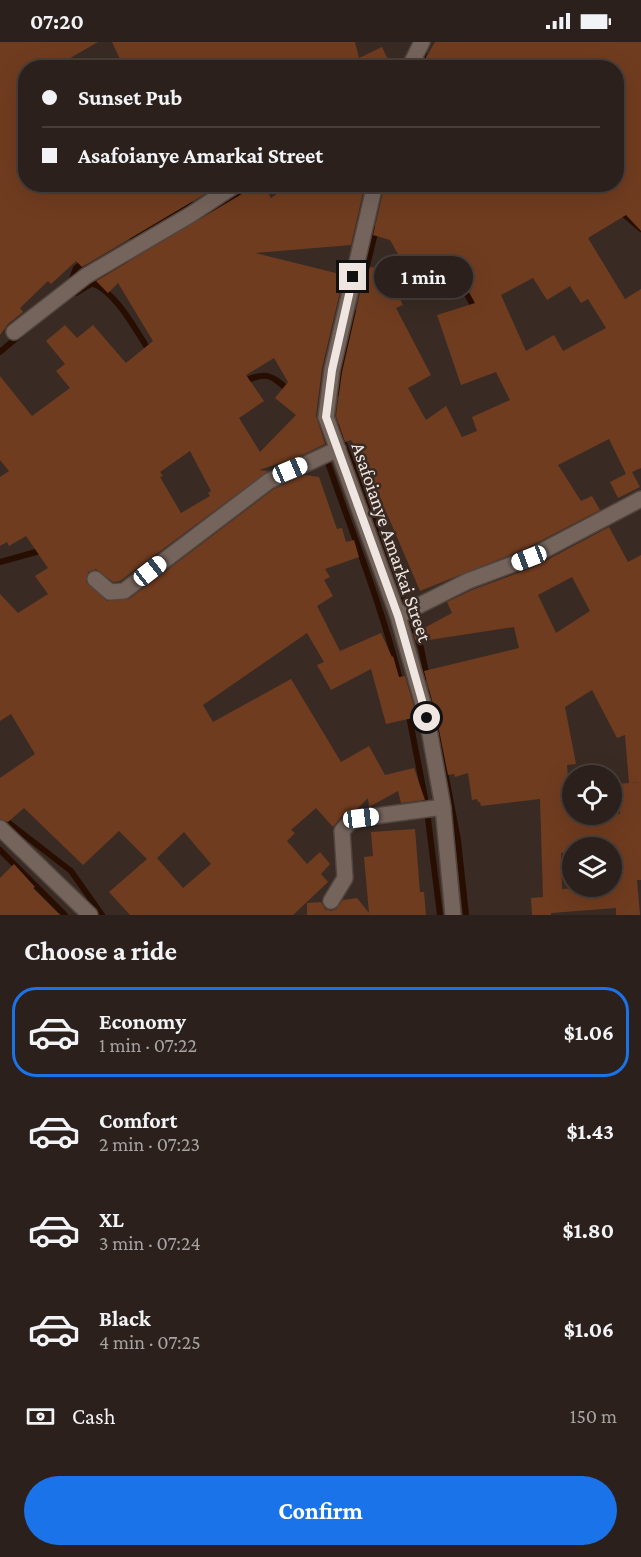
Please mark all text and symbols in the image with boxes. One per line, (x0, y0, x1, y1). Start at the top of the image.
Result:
text: 07:20 (30, 9, 84, 34)
text: Sunset Pub (78, 85, 182, 110)
text: Asafoianye Amarkai Street (78, 143, 323, 168)
callout: 1 min (374, 256, 473, 298)
route end (339, 263, 366, 290)
text: 1 min (401, 266, 446, 288)
street label: Asafoianye Amarkai Street (347, 440, 437, 645)
car (270, 455, 310, 485)
car (509, 543, 549, 573)
car (130, 553, 170, 589)
route start (413, 704, 440, 731)
map controls (562, 765, 622, 897)
button: locate (562, 765, 622, 825)
car (342, 807, 380, 829)
button: layers (562, 837, 622, 897)
text: Choose a ride (24, 936, 177, 966)
icon: car (27, 1005, 81, 1059)
text: Economy (99, 1009, 186, 1034)
text: $1.06 (564, 1020, 614, 1045)
text: 1 min · 07:22 (99, 1034, 197, 1056)
icon: car (27, 1104, 81, 1158)
text: Comfort (99, 1108, 177, 1133)
text: $1.43 (567, 1119, 614, 1144)
text: 2 min · 07:23 (99, 1133, 200, 1155)
icon: car (27, 1203, 81, 1257)
text: XL (99, 1207, 124, 1232)
text: $1.80 (562, 1218, 614, 1243)
text: 3 min · 07:24 (99, 1232, 201, 1254)
icon: car (27, 1302, 81, 1356)
text: Black (99, 1306, 151, 1331)
text: $1.06 (564, 1317, 614, 1342)
text: 4 min · 07:25 (99, 1331, 201, 1353)
icon: cash (24, 1400, 57, 1433)
text: Cash (72, 1404, 116, 1429)
text: 150 m (570, 1405, 617, 1427)
button: Confirm (24, 1476, 617, 1545)

